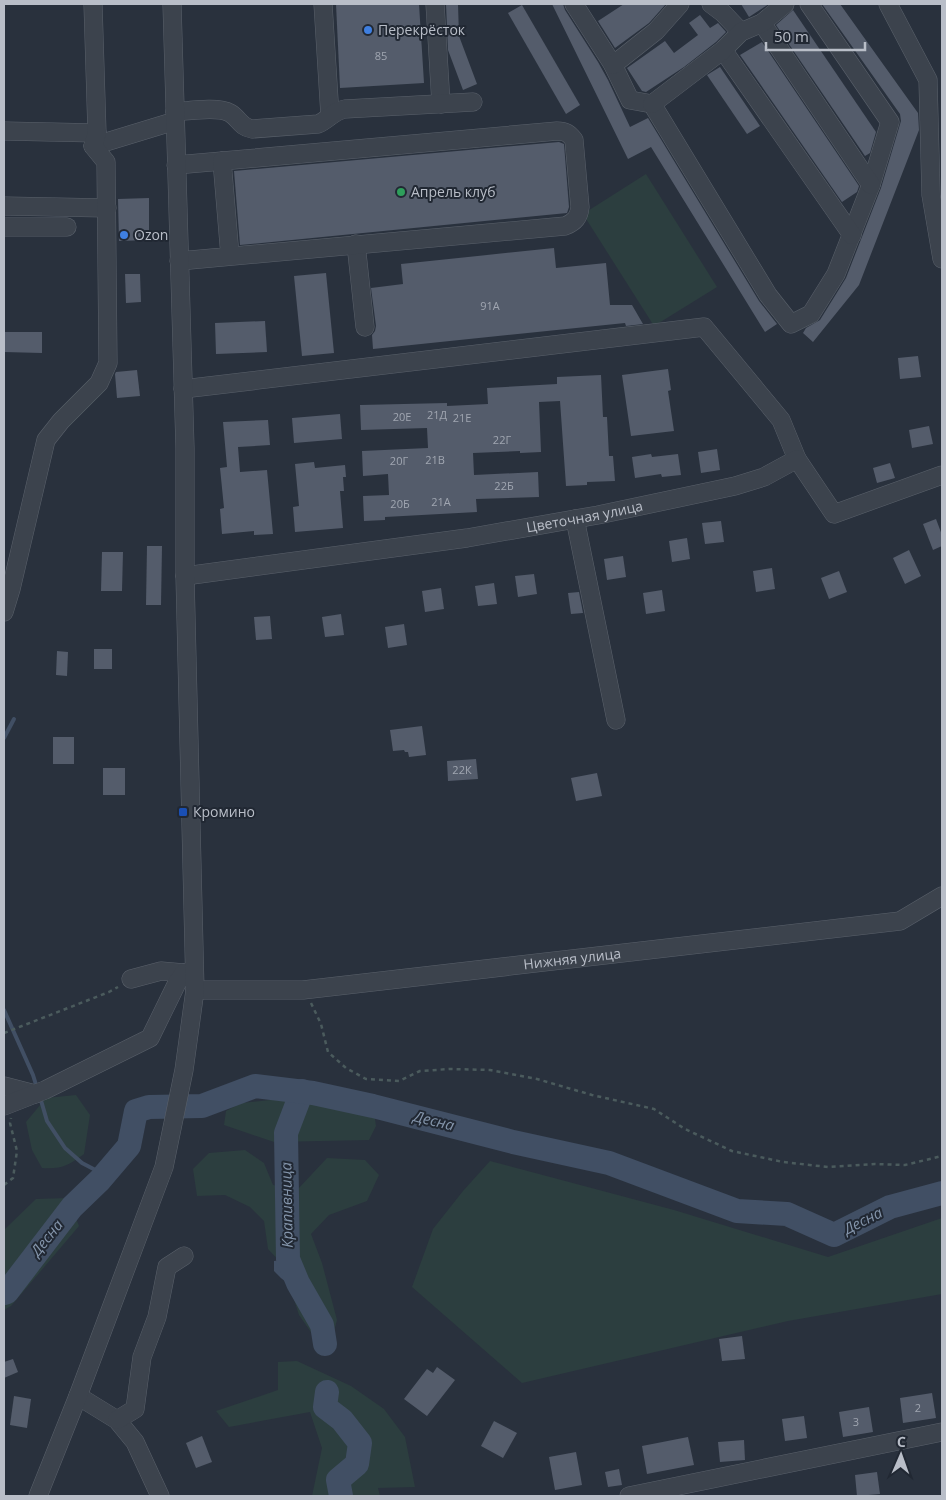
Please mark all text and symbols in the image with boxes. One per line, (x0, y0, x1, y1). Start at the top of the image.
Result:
place label: Перекрёсток (378, 20, 466, 39)
scale bar (766, 20, 865, 52)
marker: Перекрёсток (362, 24, 374, 36)
text: 50 m (774, 26, 809, 46)
house number: 85 (375, 48, 387, 63)
place label: Апрель клуб (411, 182, 495, 201)
marker: Апрель клуб (395, 186, 407, 198)
place label: Ozon (134, 225, 168, 244)
marker: Ozon (118, 229, 130, 241)
house number: 91А (480, 298, 500, 313)
house number: 21Д (427, 407, 448, 422)
house number: 20Е (393, 409, 411, 424)
house number: 21Е (453, 410, 471, 425)
house number: 22Г (493, 432, 511, 447)
house number: 21В (425, 452, 445, 467)
house number: 20Г (390, 453, 408, 468)
house number: 22Б (494, 478, 514, 493)
house number: 21А (431, 494, 451, 509)
house number: 20Б (390, 496, 410, 511)
street label: Цветочная улица (525, 496, 644, 536)
house number: 22К (452, 762, 472, 777)
place label: Кромино (193, 802, 255, 821)
marker: Кромино (177, 806, 189, 818)
street label: Нижняя улица (522, 943, 622, 973)
water label: Десна (410, 1105, 457, 1135)
water label: Крапивница (275, 1161, 297, 1248)
water label: Десна (838, 1202, 886, 1239)
water label: Десна (24, 1215, 67, 1261)
house number: 2 (915, 1400, 921, 1415)
house number: 3 (853, 1414, 859, 1429)
north arrow (876, 1430, 926, 1480)
text: С (897, 1432, 906, 1451)

